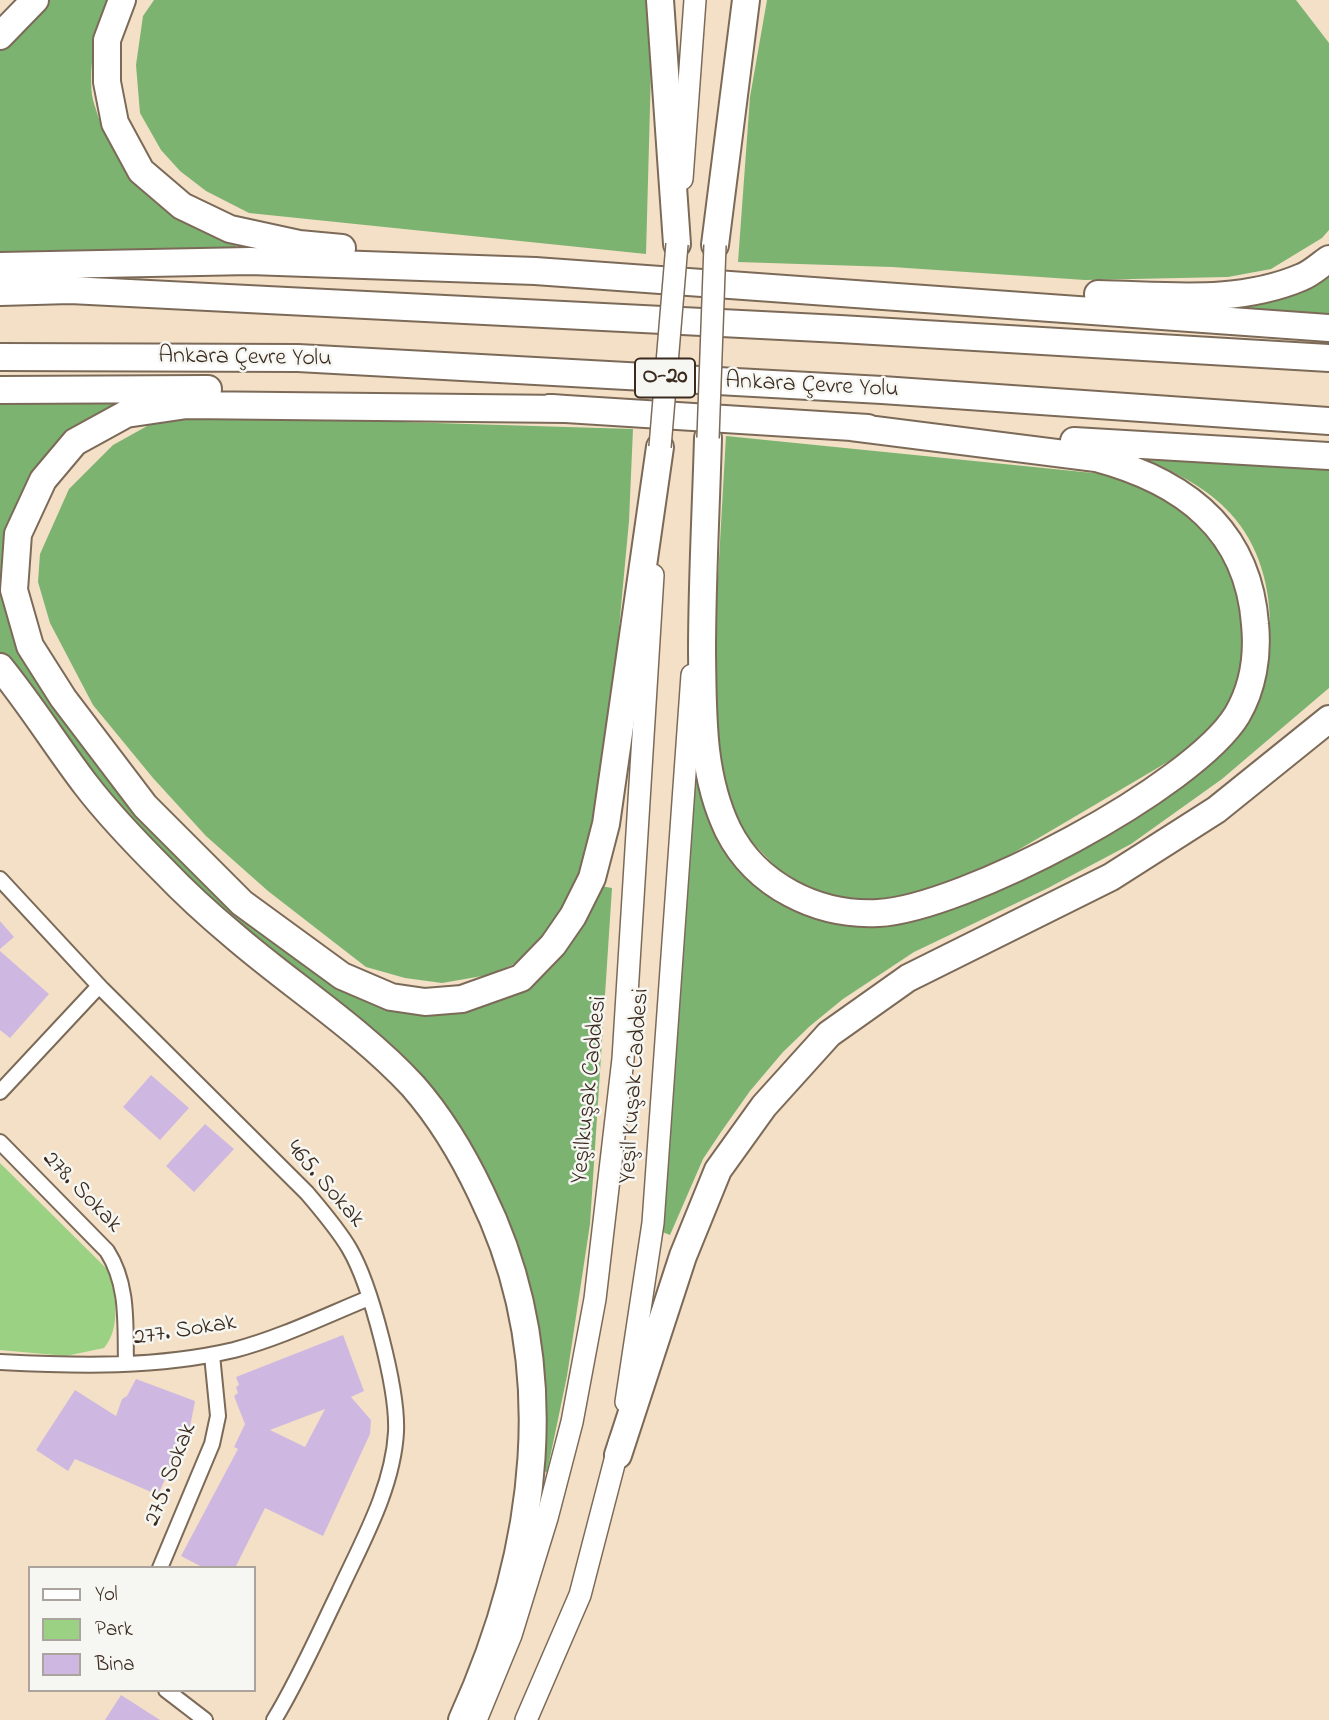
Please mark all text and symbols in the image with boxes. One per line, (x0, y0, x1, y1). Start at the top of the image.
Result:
street label: Ankara Çevre Yolu (158, 343, 332, 375)
road number: O-20 (635, 358, 695, 398)
street label: Ankara Çevre Yolu (725, 368, 899, 406)
street label: Yeşil Kuşak Caddesi (615, 987, 657, 1185)
street label: Yeşilkuşak Caddesi (567, 995, 615, 1185)
street label: 465. Sokak (278, 1135, 370, 1235)
street label: 278. Sokak (35, 1146, 127, 1240)
street label: 277. Sokak (132, 1310, 238, 1354)
street label: 275. Sokak (139, 1420, 205, 1530)
legend (28, 1566, 256, 1692)
text: Yol (95, 1580, 118, 1610)
text: Park (95, 1615, 133, 1645)
text: Bina (95, 1650, 135, 1680)

